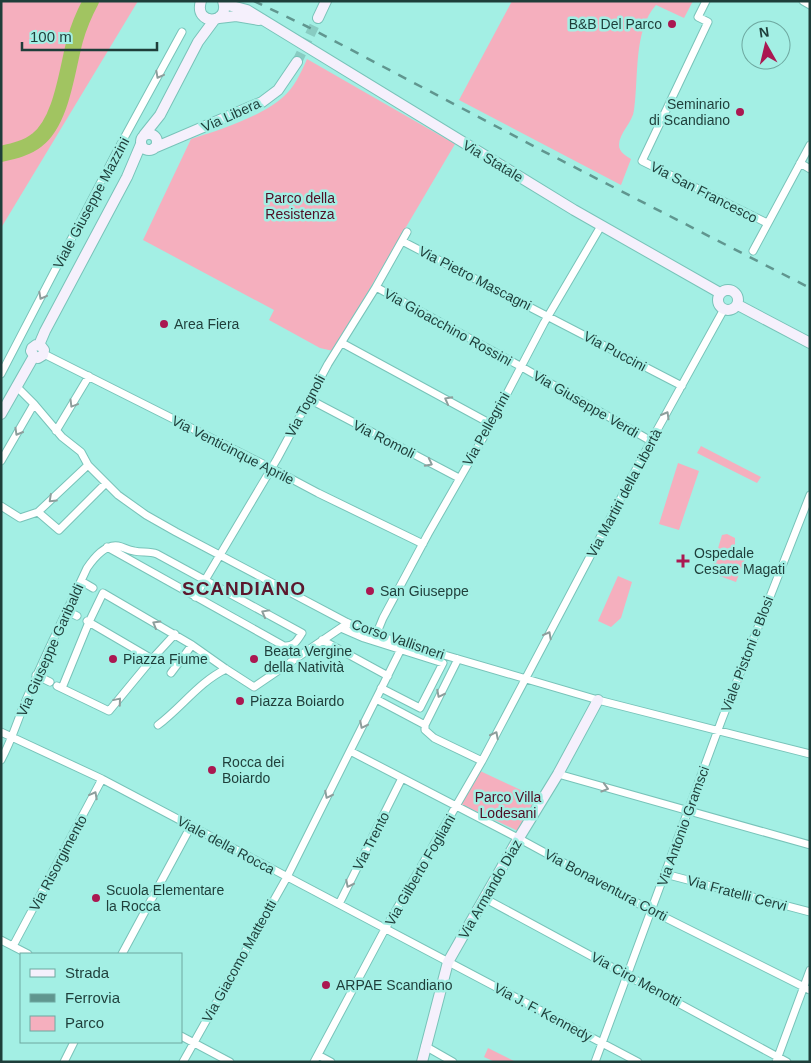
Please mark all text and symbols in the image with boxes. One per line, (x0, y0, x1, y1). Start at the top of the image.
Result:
place label: B&B Del Parco (569, 16, 662, 32)
marker: B&B Del Parco (666, 18, 678, 30)
scale bar (22, 20, 158, 52)
north arrow (741, 20, 791, 70)
text: N (758, 23, 770, 41)
text: 100 m (30, 28, 72, 45)
one-way arrow (156, 70, 166, 79)
street label: Via Libera (199, 95, 263, 135)
place label: Seminario di Scandiano (649, 96, 730, 128)
marker: Seminario di Scandiano (734, 106, 746, 118)
street label: Viale Giuseppe Mazzini (50, 135, 132, 271)
street label: Via Statale (460, 137, 526, 185)
street label: Via San Francesco (648, 158, 760, 226)
park label: Parco della Resistenza (265, 190, 335, 222)
street label: Via Pietro Mascagni (416, 243, 534, 313)
street label: Via Gioacchino Rossini (381, 285, 515, 369)
one-way arrow (38, 291, 48, 300)
place label: Area Fiera (174, 316, 240, 332)
marker: Area Fiera (158, 318, 170, 330)
street label: Via Puccini (581, 328, 649, 374)
street label: Via Giuseppe Verdi (530, 367, 642, 441)
street label: Via Tognoli (282, 372, 328, 440)
street label: Via Pellegrini (459, 389, 513, 469)
one-way arrow (445, 396, 454, 406)
one-way arrow (69, 398, 79, 407)
one-way arrow (660, 411, 670, 420)
street label: Via Venticinque Aprile (169, 412, 297, 488)
street label: Via Romoli (350, 417, 418, 461)
street label: Via Martiri della Libertà (583, 426, 665, 560)
one-way arrow (14, 427, 24, 436)
one-way arrow (424, 457, 433, 467)
one-way arrow (49, 493, 58, 502)
place label: Ospedale Cesare Magati (694, 545, 785, 577)
marker: Ospedale Cesare Magati (676, 554, 690, 568)
district label: SCANDIANO (182, 578, 306, 599)
street label: Via Giuseppe Garibaldi (13, 581, 87, 719)
place label: San Giuseppe (380, 583, 469, 599)
marker: San Giuseppe (364, 585, 376, 597)
street label: Viale Pistoni e Blosi (718, 594, 776, 714)
one-way arrow (261, 609, 270, 619)
street label: Corso Vallisneri (350, 616, 446, 662)
one-way arrow (152, 620, 161, 630)
one-way arrow (542, 632, 552, 641)
place label: Beata Vergine della Natività (264, 643, 352, 675)
place label: Piazza Fiume (123, 651, 208, 667)
marker: Piazza Fiume (107, 653, 119, 665)
marker: Beata Vergine della Natività (248, 653, 260, 665)
one-way arrow (436, 689, 446, 698)
place label: Piazza Boiardo (250, 693, 344, 709)
marker: Piazza Boiardo (234, 695, 246, 707)
one-way arrow (112, 697, 121, 706)
one-way arrow (359, 720, 369, 729)
one-way arrow (489, 731, 499, 740)
place label: Rocca dei Boiardo (222, 754, 284, 786)
marker: Rocca dei Boiardo (206, 764, 218, 776)
street label: Via Antonio Gramsci (654, 764, 712, 888)
one-way arrow (600, 782, 608, 792)
one-way arrow (324, 789, 334, 798)
park label: Parco Villa Lodesani (475, 789, 542, 821)
one-way arrow (88, 792, 98, 801)
street label: Via Trento (349, 809, 393, 873)
street label: Via Risorgimento (26, 812, 90, 914)
street label: Via Gilberto Fogliani (382, 812, 458, 928)
street label: Viale della Rocca (175, 813, 278, 877)
street label: Via Armando Diaz (455, 837, 525, 941)
street label: Via Bonaventura Corti (542, 846, 670, 924)
street label: Via Fratelli Cervi (685, 872, 789, 914)
one-way arrow (345, 879, 355, 888)
place label: Scuola Elementare la Rocca (106, 882, 225, 914)
marker: Scuola Elementare la Rocca (90, 892, 102, 904)
street label: Via Giacomo Matteotti (199, 897, 279, 1025)
street label: Via Ciro Menotti (588, 949, 684, 1009)
legend (20, 953, 182, 1043)
text: Strada (65, 964, 110, 981)
place label: ARPAE Scandiano (336, 977, 453, 993)
marker: ARPAE Scandiano (320, 979, 332, 991)
street label: Via J. F. Kennedy (491, 979, 595, 1045)
text: Ferrovia (65, 989, 121, 1006)
text: Parco (65, 1014, 104, 1031)

